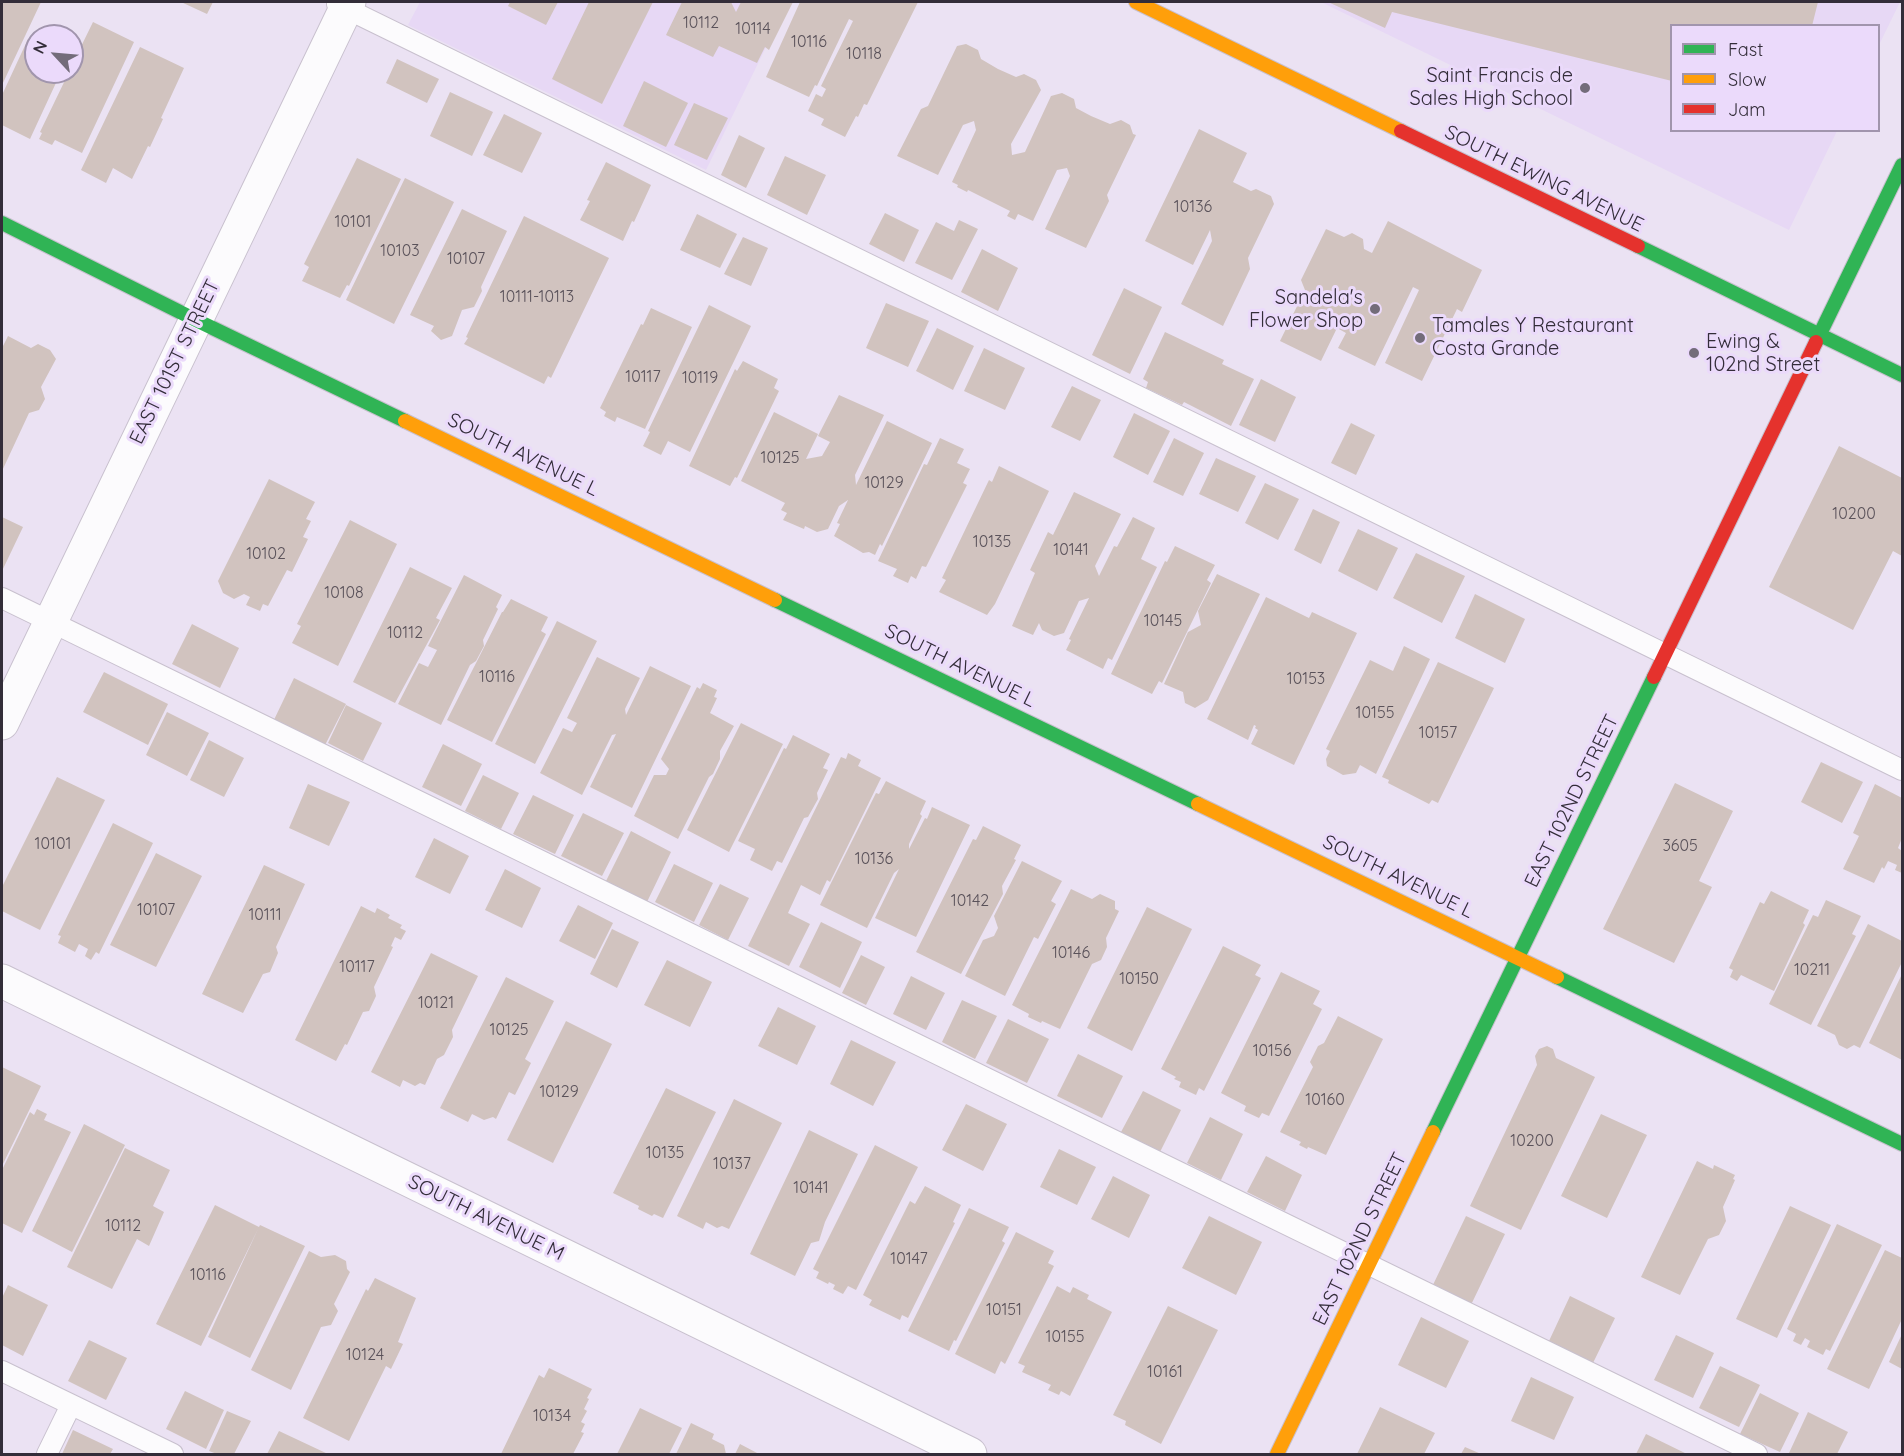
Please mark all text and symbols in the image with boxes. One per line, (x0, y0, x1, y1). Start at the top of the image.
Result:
house number: 10112 (683, 13, 719, 33)
house number: 10114 (735, 19, 771, 39)
north arrow (24, 24, 84, 84)
legend (1670, 24, 1880, 132)
house number: 10116 (791, 32, 827, 52)
text: N (28, 37, 51, 57)
text: Fast (1728, 38, 1763, 61)
house number: 10118 (846, 44, 882, 64)
place label: Saint Francis de Sales High School (1409, 64, 1573, 111)
text: Slow (1728, 68, 1766, 91)
marker: Saint Francis de Sales High School (1578, 81, 1592, 95)
text: Jam (1728, 98, 1766, 121)
street label: SOUTH EWING AVENUE (1441, 120, 1647, 238)
house number: 10136 (1174, 197, 1212, 217)
house number: 10101 (335, 212, 371, 232)
house number: 10103 (380, 241, 420, 261)
house number: 10107 (447, 249, 485, 269)
street label: EAST 101ST STREET (125, 276, 225, 448)
place label: Sandela's Flower Shop (1249, 286, 1363, 333)
house number: 10111-10113 (500, 287, 574, 307)
marker: Sandela's Flower Shop (1368, 302, 1382, 316)
place label: Tamales Y Restaurant Costa Grande (1432, 314, 1634, 361)
place label: Ewing & 102nd Street (1706, 330, 1820, 377)
marker: Tamales Y Restaurant Costa Grande (1413, 331, 1427, 345)
marker: Ewing & 102nd Street (1687, 346, 1701, 360)
house number: 10117 (625, 367, 661, 387)
house number: 10119 (682, 368, 718, 388)
street label: SOUTH AVENUE L (444, 408, 602, 502)
house number: 10125 (761, 448, 799, 468)
house number: 10129 (864, 473, 904, 493)
house number: 10200 (1832, 504, 1876, 524)
house number: 10135 (973, 532, 1011, 552)
house number: 10141 (1053, 540, 1089, 560)
house number: 10102 (246, 544, 286, 564)
house number: 10108 (324, 583, 364, 603)
house number: 10145 (1144, 611, 1182, 631)
street label: SOUTH AVENUE L (881, 619, 1039, 713)
house number: 10112 (387, 623, 423, 643)
house number: 10116 (479, 667, 515, 687)
house number: 10153 (1287, 669, 1325, 689)
house number: 10155 (1356, 703, 1394, 723)
street label: EAST 102ND STREET (1520, 711, 1624, 891)
house number: 10157 (1419, 723, 1457, 743)
street label: SOUTH AVENUE L (1319, 830, 1477, 924)
house number: 10101 (35, 834, 71, 854)
house number: 3605 (1662, 836, 1698, 856)
house number: 10136 (855, 849, 893, 869)
house number: 10142 (951, 891, 989, 911)
house number: 10107 (137, 900, 175, 920)
house number: 10111 (248, 905, 282, 925)
house number: 10146 (1052, 943, 1090, 963)
house number: 10117 (339, 957, 375, 977)
house number: 10211 (1794, 960, 1830, 980)
house number: 10150 (1119, 969, 1159, 989)
house number: 10121 (418, 993, 454, 1013)
house number: 10125 (490, 1020, 528, 1040)
house number: 10156 (1253, 1041, 1291, 1061)
house number: 10129 (539, 1082, 579, 1102)
house number: 10160 (1305, 1090, 1345, 1110)
house number: 10200 (1510, 1131, 1554, 1151)
house number: 10135 (646, 1143, 684, 1163)
street label: EAST 102ND STREET (1308, 1149, 1412, 1329)
house number: 10137 (713, 1154, 751, 1174)
street label: SOUTH AVENUE M (404, 1170, 568, 1266)
house number: 10141 (793, 1178, 829, 1198)
house number: 10112 (105, 1216, 141, 1236)
house number: 10147 (890, 1249, 928, 1269)
house number: 10116 (190, 1265, 226, 1285)
house number: 10151 (986, 1300, 1022, 1320)
house number: 10155 (1046, 1327, 1084, 1347)
house number: 10124 (346, 1345, 384, 1365)
house number: 10161 (1147, 1362, 1183, 1382)
house number: 10134 (533, 1406, 571, 1426)

